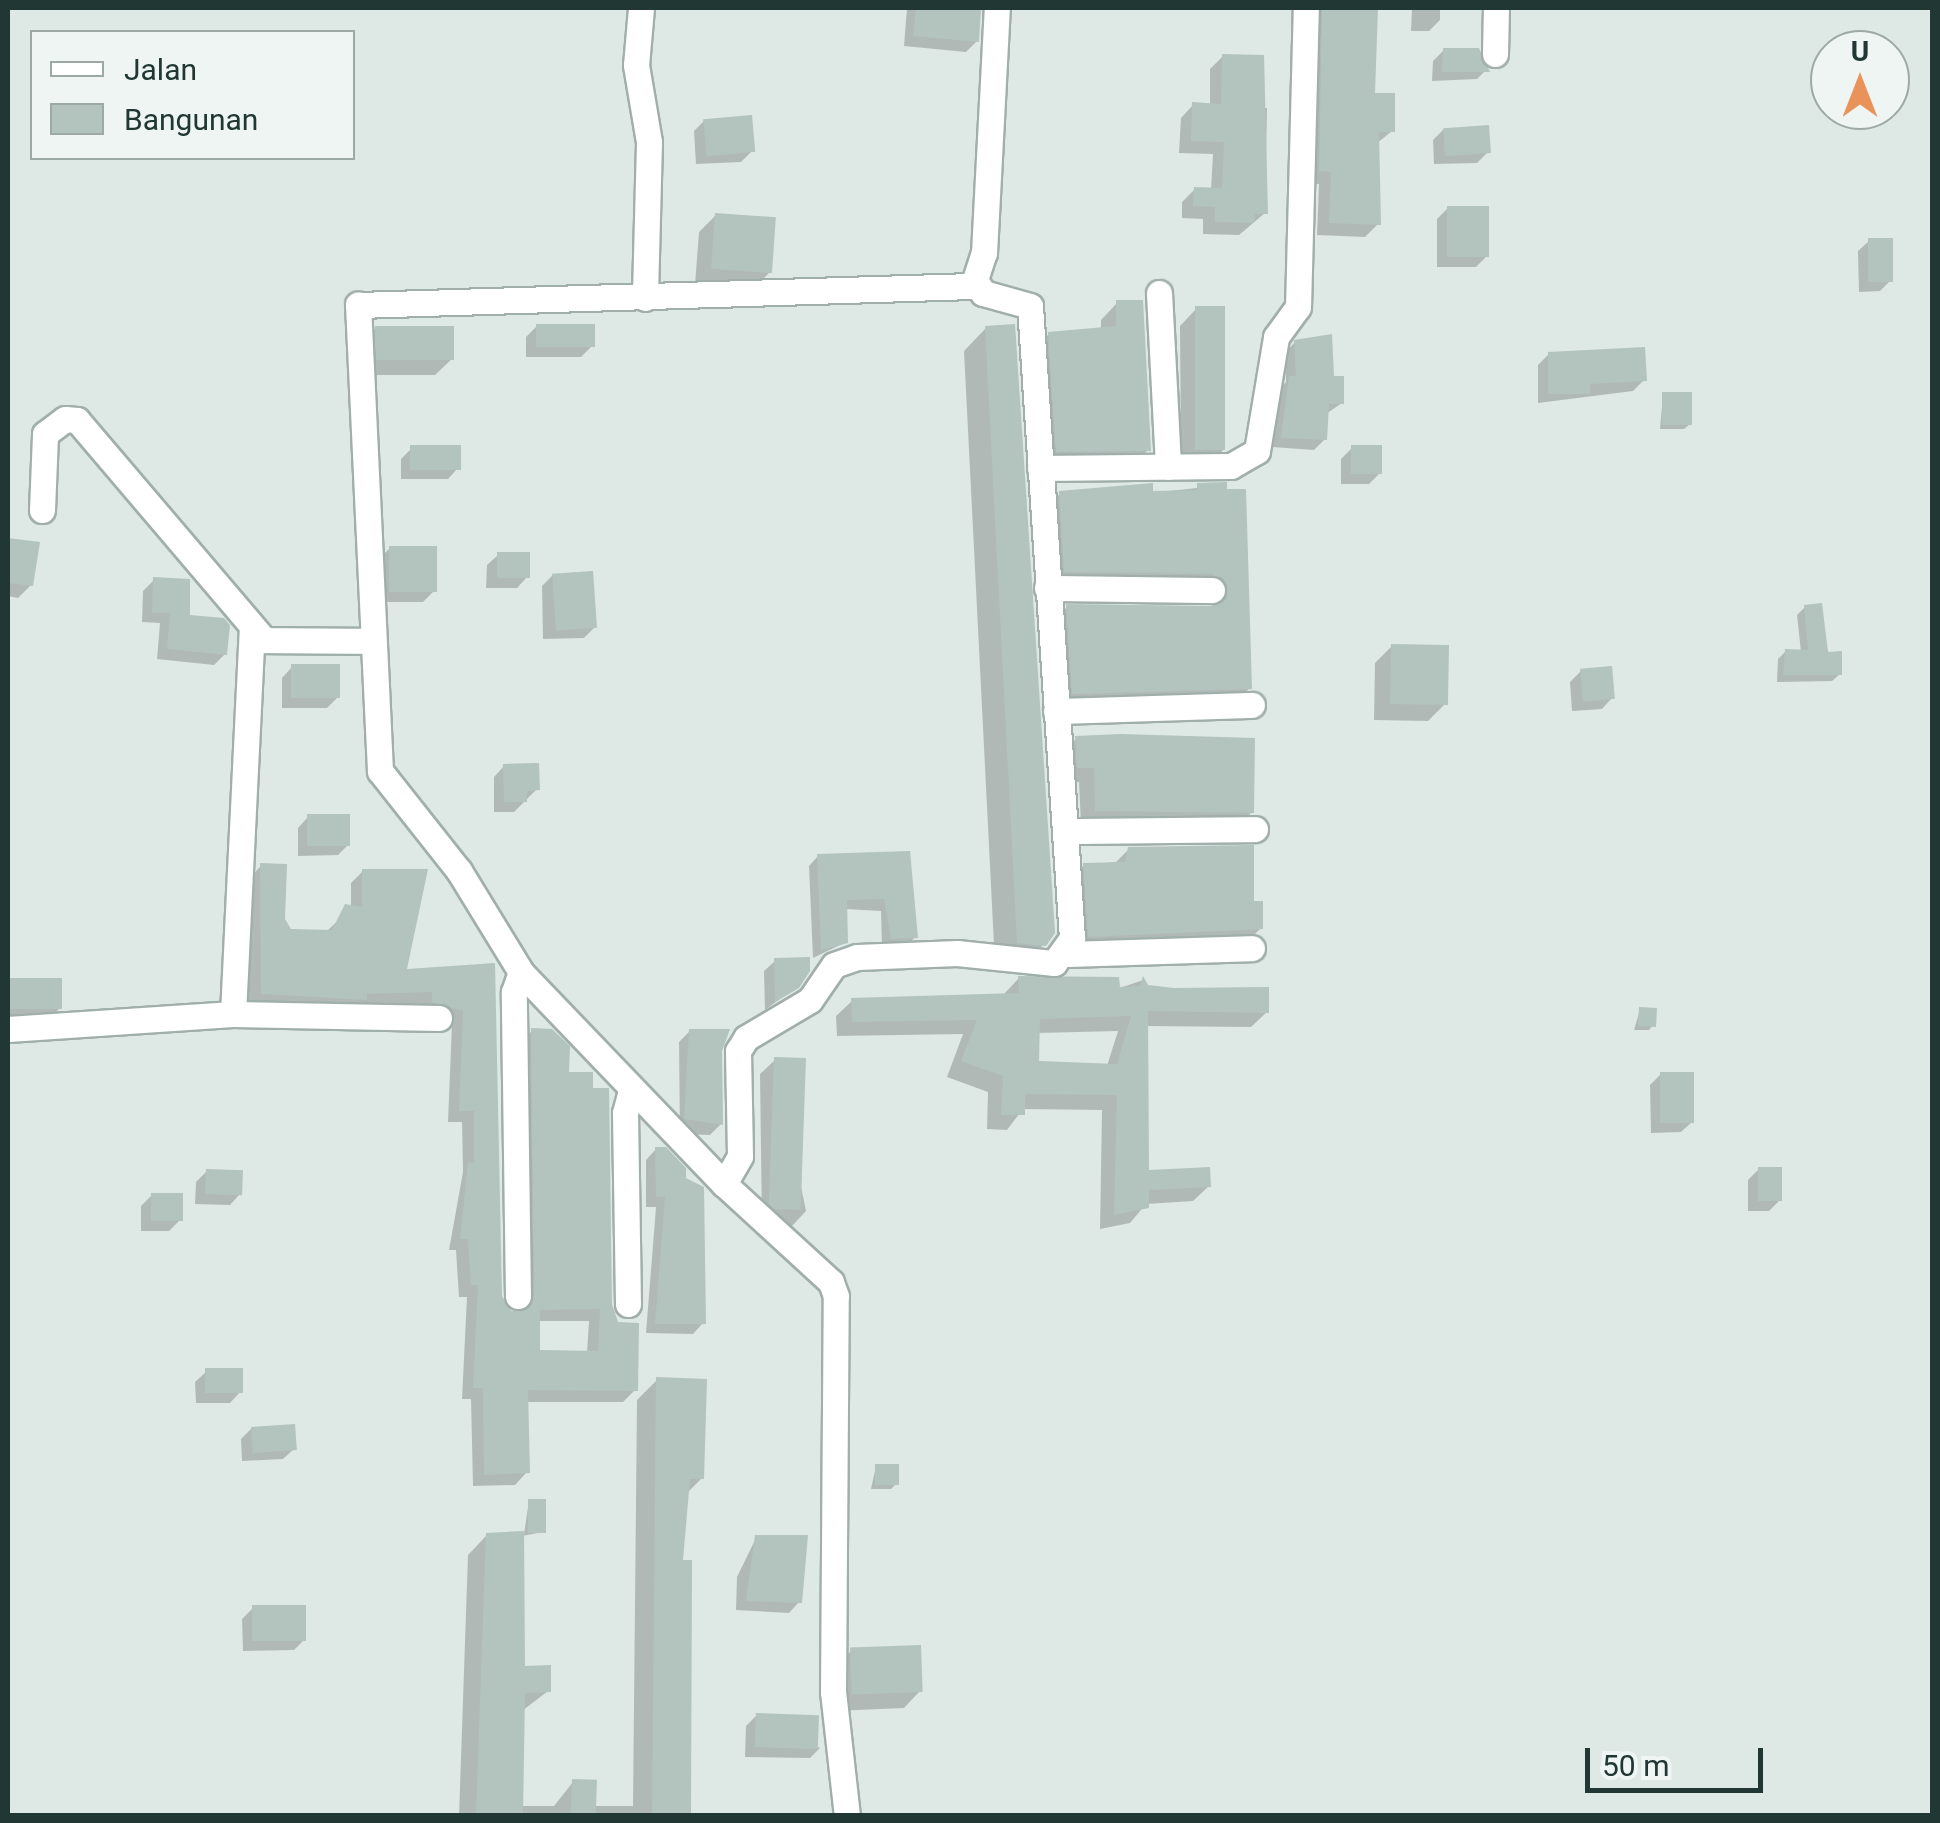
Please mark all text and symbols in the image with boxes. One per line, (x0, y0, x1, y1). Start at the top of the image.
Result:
legend (30, 30, 355, 160)
north arrow (1810, 30, 1910, 130)
text: U (1851, 35, 1869, 68)
text: Jalan (124, 52, 197, 87)
text: Bangunan (124, 102, 258, 137)
scale bar (1590, 1728, 1768, 1790)
text: 50 m (1602, 1748, 1669, 1783)

